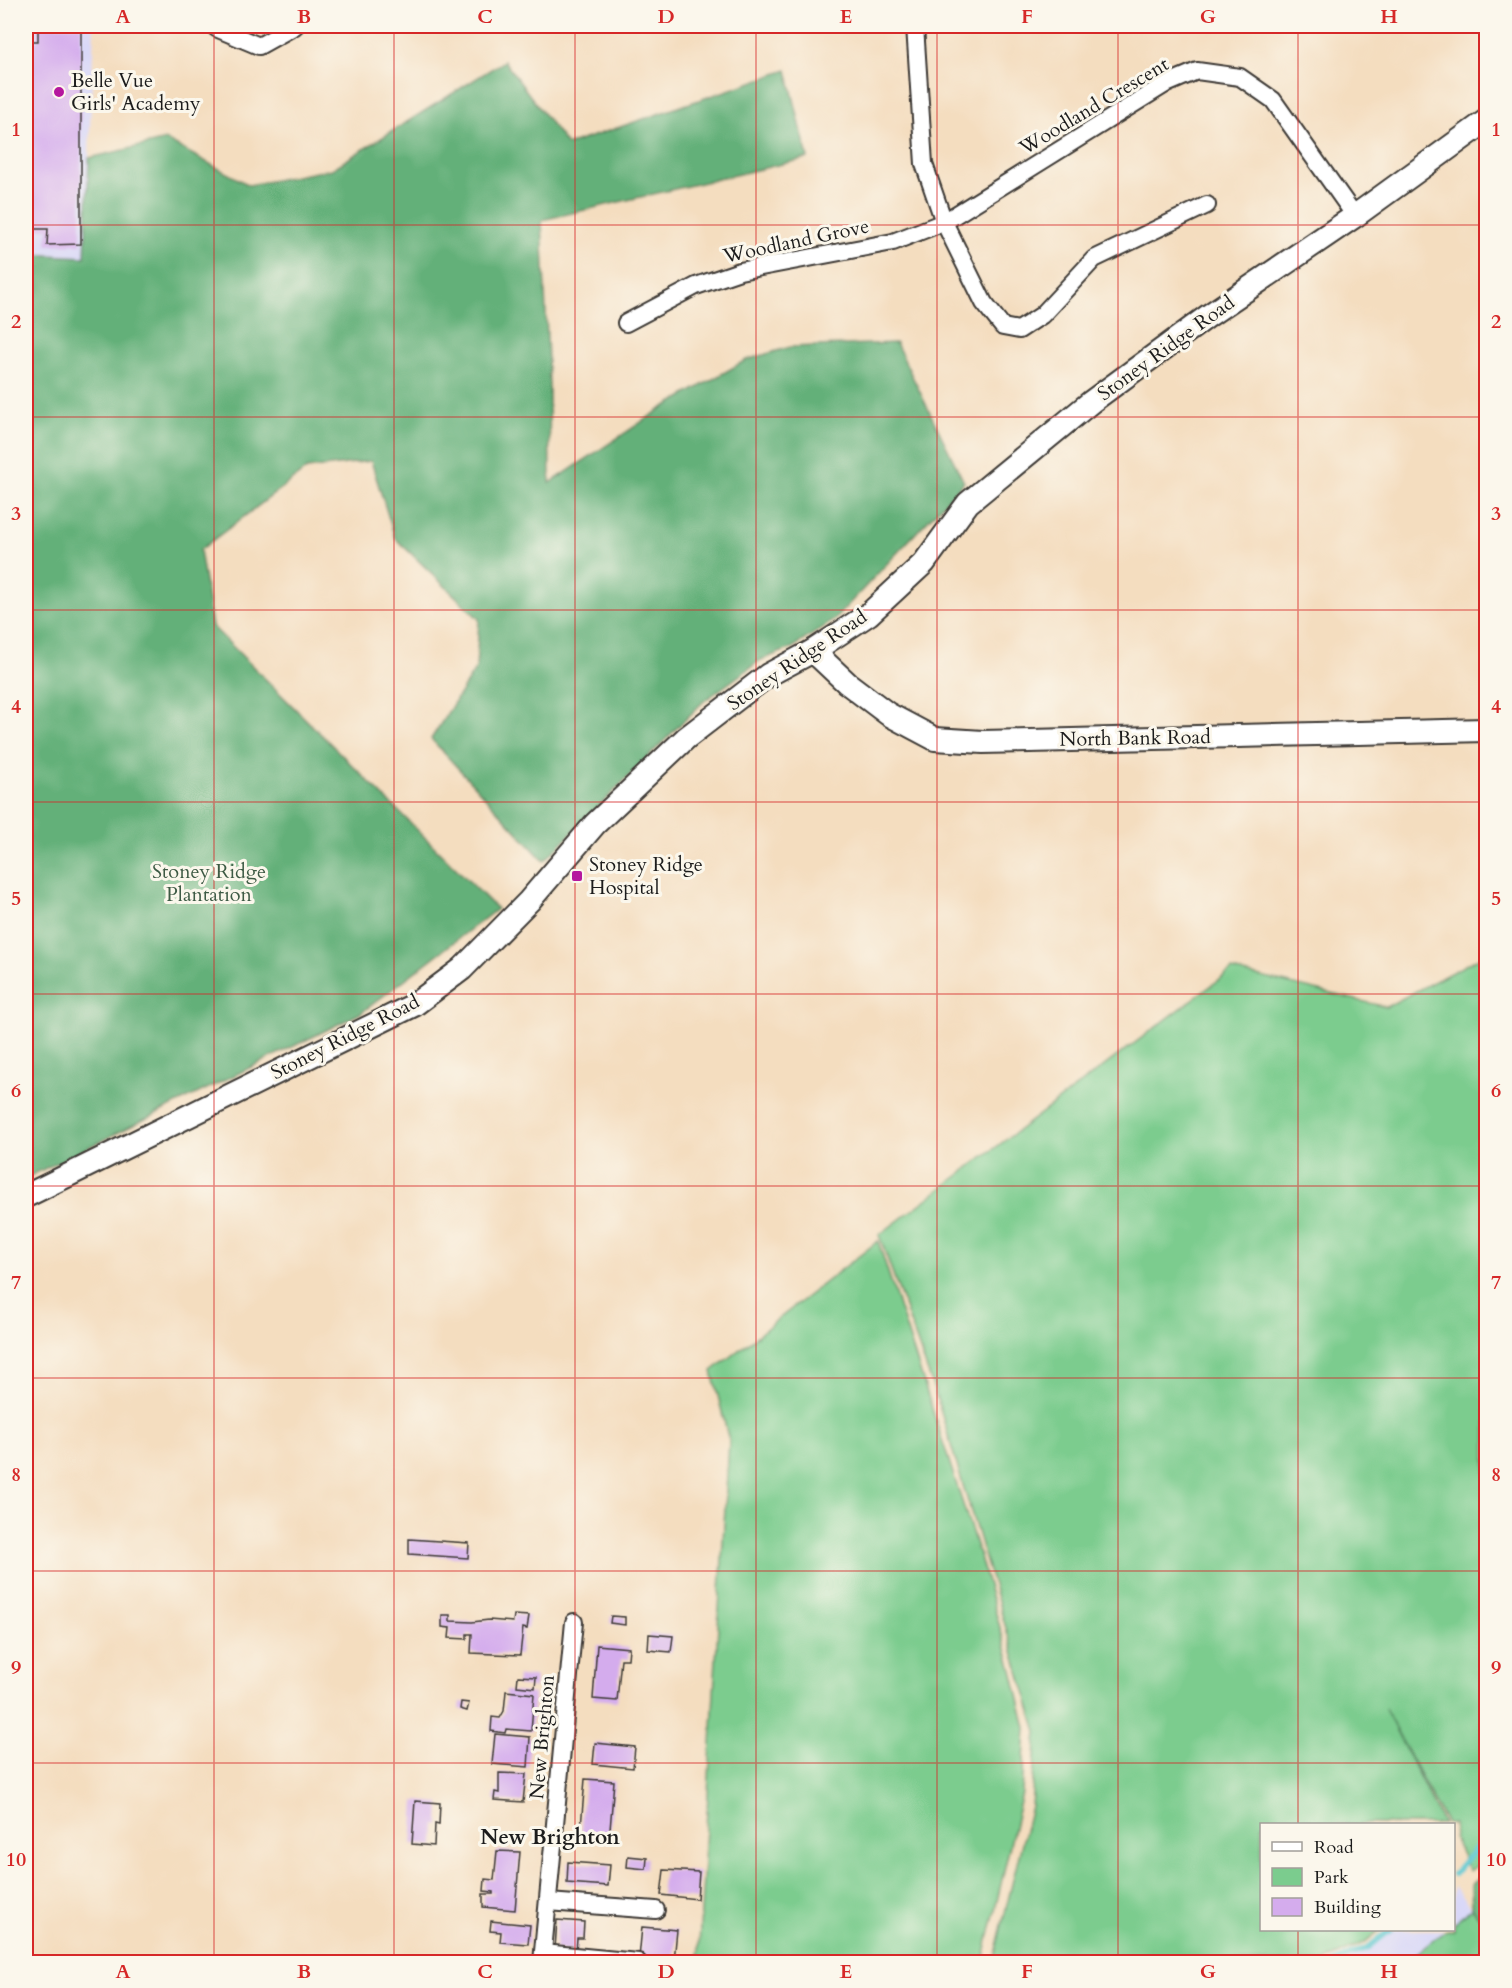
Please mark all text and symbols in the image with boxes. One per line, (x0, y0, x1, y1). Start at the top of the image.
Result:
text: A (115, 3, 131, 30)
text: B (297, 3, 311, 30)
text: C (477, 3, 493, 30)
text: D (657, 3, 675, 30)
text: E (840, 3, 852, 30)
text: F (1021, 3, 1033, 30)
text: G (1200, 3, 1216, 30)
text: H (1380, 3, 1398, 30)
street label: Woodland Crescent (1013, 50, 1174, 162)
place label: Belle Vue Girls' Academy (71, 67, 201, 117)
marker: Belle Vue Girls' Academy (52, 85, 66, 99)
text: 1 (11, 116, 21, 143)
text: 1 (1491, 116, 1501, 143)
street label: Woodland Grove (720, 212, 871, 270)
street label: Stoney Ridge Road (1092, 289, 1240, 407)
text: 2 (11, 308, 21, 335)
text: 2 (1491, 308, 1501, 335)
text: 3 (11, 500, 21, 527)
text: 3 (1491, 500, 1501, 527)
street label: Stoney Ridge Road (722, 603, 873, 717)
text: 4 (11, 693, 21, 720)
text: 4 (1491, 693, 1501, 720)
street label: North Bank Road (1059, 723, 1211, 753)
place label: Stoney Ridge Hospital (589, 851, 703, 901)
park label: Stoney Ridge Plantation (152, 858, 266, 908)
marker: Stoney Ridge Hospital (570, 869, 584, 883)
text: 5 (11, 885, 21, 912)
text: 5 (1491, 885, 1501, 912)
street label: Stoney Ridge Road (266, 988, 424, 1086)
text: 6 (11, 1077, 21, 1104)
text: 6 (1491, 1077, 1501, 1104)
text: 7 (11, 1269, 21, 1296)
text: 7 (1491, 1269, 1501, 1296)
text: 8 (11, 1461, 21, 1488)
text: 8 (1491, 1461, 1501, 1488)
text: 9 (11, 1654, 21, 1681)
text: 9 (1491, 1654, 1501, 1681)
street label: New Brighton (523, 1673, 561, 1800)
district label: New Brighton (480, 1823, 620, 1852)
legend (1260, 1823, 1455, 1931)
text: Road (1314, 1835, 1354, 1860)
text: 10 (6, 1846, 26, 1873)
text: 10 (1486, 1846, 1506, 1873)
text: Park (1314, 1865, 1349, 1890)
text: Building (1314, 1895, 1382, 1920)
text: A (115, 1958, 131, 1985)
text: B (297, 1958, 311, 1985)
text: C (477, 1958, 493, 1985)
text: D (657, 1958, 675, 1985)
text: E (840, 1958, 852, 1985)
text: F (1021, 1958, 1033, 1985)
text: G (1200, 1958, 1216, 1985)
text: H (1380, 1958, 1398, 1985)

